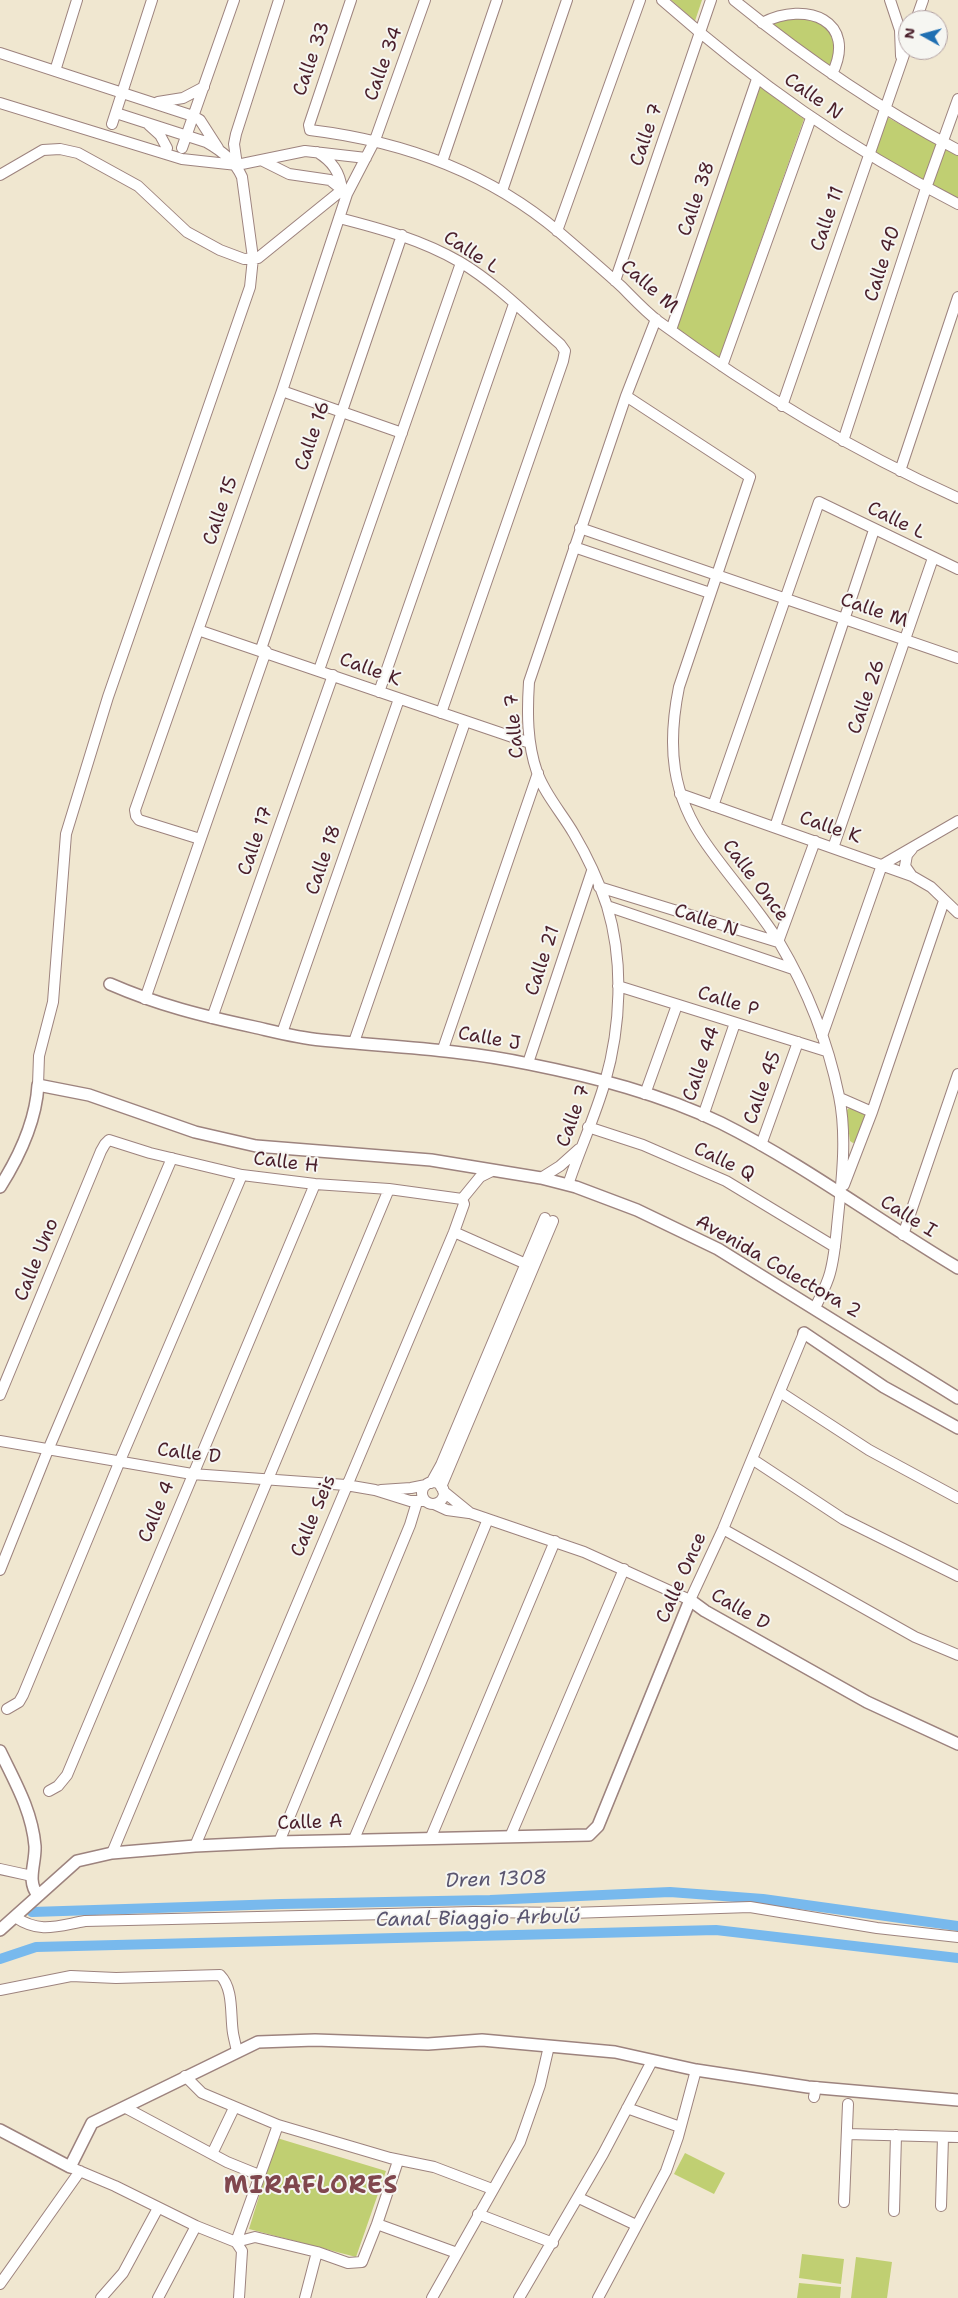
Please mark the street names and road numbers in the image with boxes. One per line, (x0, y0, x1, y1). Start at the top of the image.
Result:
street label: Calle 33 (289, 19, 335, 99)
street label: Calle 34 (360, 24, 408, 104)
street label: Calle N (779, 69, 847, 125)
street label: Calle 7 (626, 101, 668, 169)
street label: Calle 38 (674, 159, 720, 239)
street label: Calle 11 (806, 184, 850, 254)
street label: Calle 40 (860, 223, 906, 305)
street label: Calle L (439, 227, 503, 279)
street label: Calle M (615, 255, 683, 319)
street label: Calle 16 (290, 398, 336, 474)
street label: Calle 15 (199, 474, 243, 548)
street label: Calle L (863, 497, 929, 545)
street label: Calle M (837, 589, 911, 633)
street label: Calle K (336, 648, 404, 692)
street label: Calle 26 (844, 657, 890, 737)
street label: Calle 7 (501, 693, 529, 759)
street label: Calle 17 (234, 803, 278, 879)
street label: Calle K (796, 807, 864, 849)
street label: Calle 18 (301, 822, 347, 898)
street label: Calle Once (717, 835, 793, 927)
street label: Calle N (671, 899, 741, 943)
street label: Calle 21 (521, 923, 565, 999)
street label: Calle P (695, 982, 761, 1022)
street label: Calle J (456, 1022, 522, 1056)
street label: Calle 44 (679, 1024, 725, 1104)
street label: Calle 45 (739, 1048, 787, 1128)
street label: Calle 7 (552, 1082, 596, 1150)
street label: Calle Q (690, 1137, 758, 1187)
street label: Calle H (252, 1148, 320, 1178)
street label: Calle I (876, 1191, 940, 1243)
street label: Avenida Colectora 2 (691, 1210, 865, 1324)
street label: Calle Uno (10, 1215, 64, 1305)
street label: Calle D (156, 1439, 222, 1469)
street label: Calle Seis (287, 1472, 341, 1560)
street label: Calle 4 (134, 1478, 180, 1546)
street label: Calle Once (652, 1529, 712, 1627)
street label: Calle D (707, 1584, 773, 1636)
street label: Calle A (277, 1810, 343, 1836)

